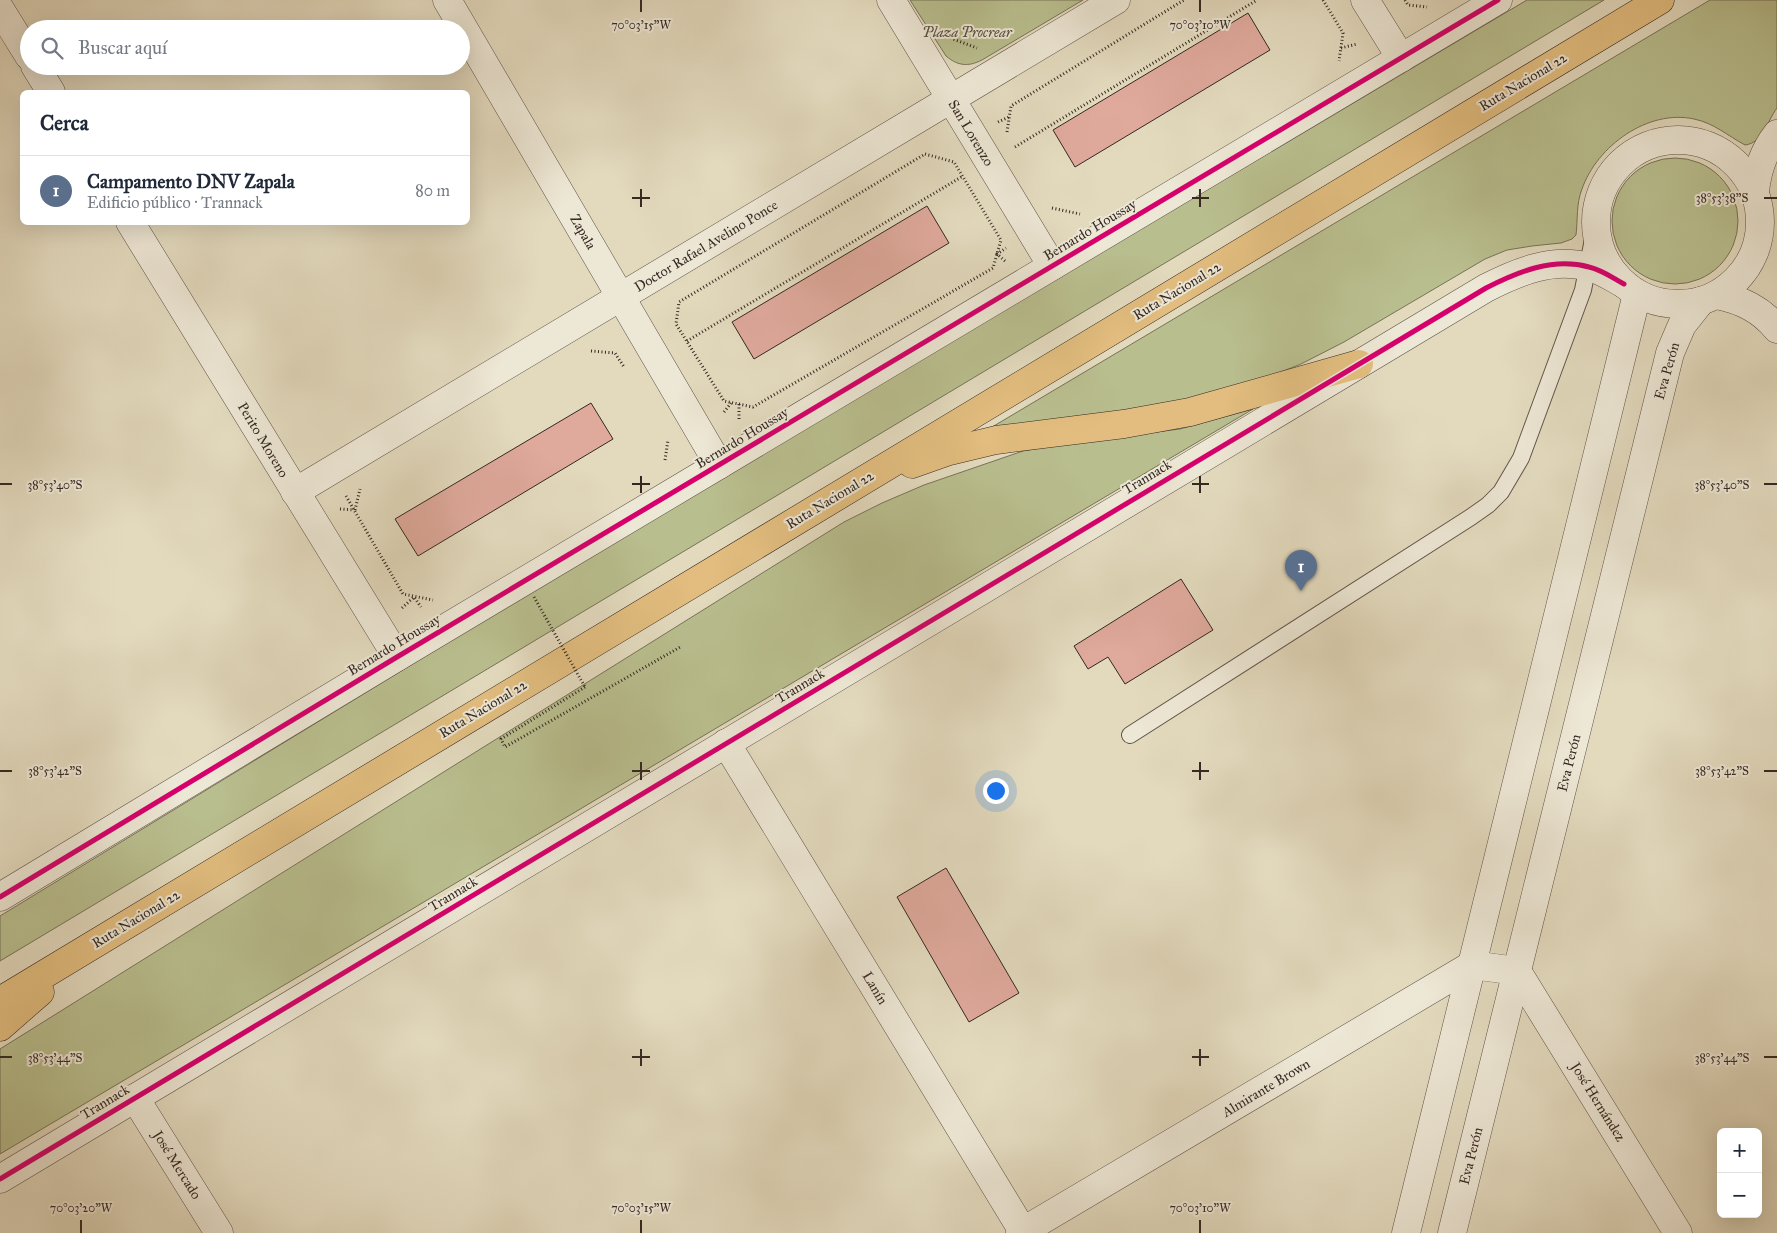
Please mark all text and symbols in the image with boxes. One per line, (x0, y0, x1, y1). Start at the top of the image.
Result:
text: 70°03'15"W (611, 18, 671, 32)
text: 70°03'10"W (1169, 18, 1231, 32)
search box (20, 20, 470, 75)
park label: Plaza Procrear (922, 24, 1013, 41)
icon: search (38, 34, 66, 62)
text: Buscar aquí (78, 36, 167, 59)
street label: Ruta Nacional 22 (1476, 49, 1570, 115)
street label: San Lorenzo (945, 97, 997, 169)
text: Cerca (40, 110, 89, 136)
text: Campamento DNV Zapala (87, 170, 295, 193)
text: 1 (53, 181, 59, 200)
text: 80 m (415, 181, 450, 200)
text: 38°53'38"S (1696, 191, 1748, 205)
text: Edificio público · Trannack (87, 193, 263, 212)
street label: Bernardo Houssay (1040, 195, 1140, 264)
street label: Doctor Rafael Avelino Ponce (631, 196, 781, 296)
street label: Zapala (566, 212, 600, 252)
street label: Ruta Nacional 22 (1130, 258, 1224, 324)
street label: Eva Perón (1651, 340, 1683, 402)
street label: Perito Moreno (234, 399, 292, 481)
street label: Bernardo Houssay (692, 403, 792, 472)
street label: Trannack (1120, 456, 1175, 498)
street label: Ruta Nacional 22 (783, 467, 877, 533)
text: 38°53'40"S (27, 478, 83, 492)
text: 38°53'40"S (1694, 478, 1750, 492)
pin: 1 (1285, 550, 1317, 591)
street label: Bernardo Houssay (344, 610, 444, 679)
street label: Trannack (773, 665, 828, 707)
street label: Ruta Nacional 22 (436, 676, 530, 742)
street label: Eva Perón (1554, 732, 1584, 794)
text: 38°53'42"S (28, 764, 82, 778)
text: 38°53'42"S (1695, 764, 1749, 778)
your location (983, 778, 1009, 804)
street label: Trannack (426, 873, 481, 915)
street label: Ruta Nacional 22 (89, 886, 183, 952)
street label: Lanín (859, 969, 892, 1008)
text: 38°53'44"S (28, 1051, 82, 1065)
text: 38°53'44"S (1695, 1051, 1749, 1065)
street label: Almirante Brown (1218, 1055, 1313, 1121)
street label: José Hernández (1565, 1058, 1629, 1146)
street label: Trannack (78, 1081, 133, 1123)
street label: Eva Perón (1456, 1125, 1486, 1187)
street label: José Mercado (147, 1126, 205, 1203)
map controls (1717, 1128, 1762, 1218)
button: + (1717, 1128, 1762, 1173)
button: − (1717, 1173, 1762, 1218)
text: 70°03'20"W (50, 1201, 113, 1215)
text: 70°03'15"W (611, 1201, 671, 1215)
text: 70°03'10"W (1169, 1201, 1231, 1215)

